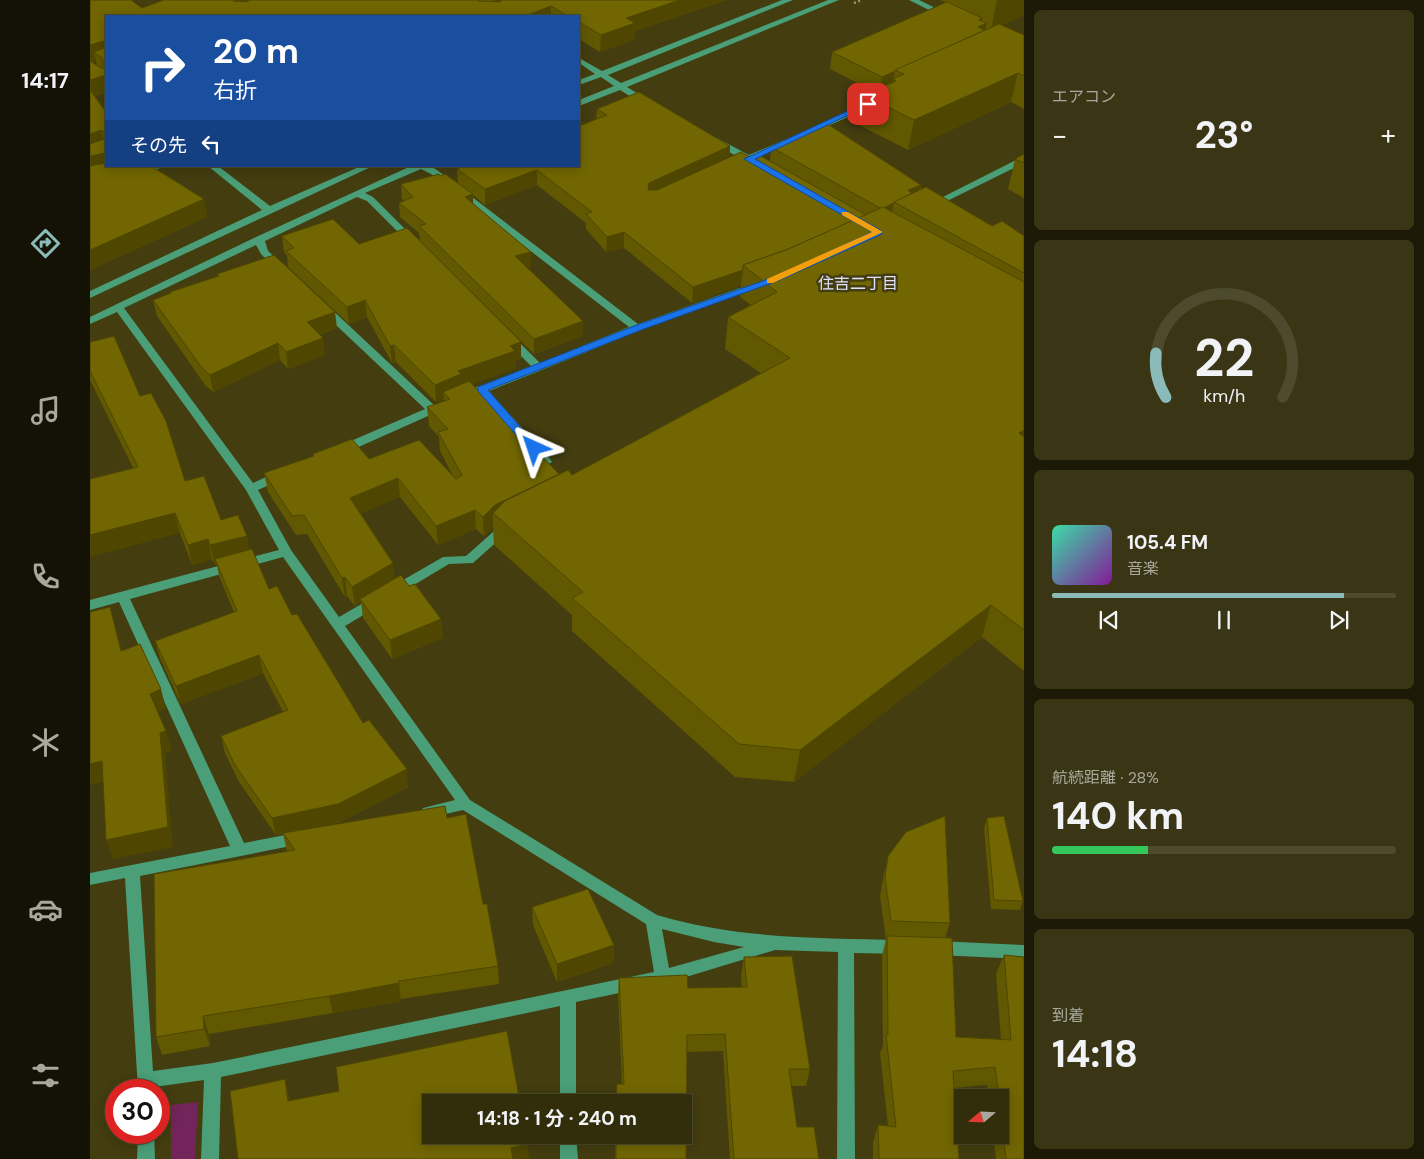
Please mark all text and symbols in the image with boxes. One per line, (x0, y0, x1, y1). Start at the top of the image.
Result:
text: 20 m (213, 28, 299, 74)
icon: right (130, 35, 195, 100)
text: 14:17 (21, 66, 69, 95)
text: 右折 (213, 76, 257, 105)
pin (847, 83, 889, 125)
text: エアコン (1052, 86, 1116, 107)
icon: arrive (854, 90, 882, 118)
text: 23° (1195, 110, 1253, 160)
text: − (1052, 117, 1067, 154)
text: + (1381, 117, 1396, 154)
icon: left (197, 130, 225, 158)
text: その先 (130, 133, 187, 158)
icon: directions (28, 226, 63, 261)
district label: 住吉二丁目 (818, 273, 898, 294)
text: 22 (1194, 324, 1254, 392)
text: km/h (1203, 384, 1245, 408)
icon: music (28, 393, 63, 428)
position arrow (507, 421, 559, 473)
text: 105.4 FM (1127, 530, 1208, 555)
text: 音楽 (1127, 558, 1159, 579)
icon: phone (28, 559, 63, 594)
icon: previous (1095, 606, 1123, 634)
icon: pause (1210, 606, 1238, 634)
icon: next (1325, 606, 1353, 634)
icon: climate (28, 725, 63, 760)
text: 航続距離 · 28% (1052, 767, 1159, 788)
text: 140 km (1052, 791, 1184, 841)
icon: car (28, 892, 63, 927)
text: 到着 (1052, 1005, 1084, 1026)
text: 14:18 (1052, 1029, 1138, 1079)
icon: filters (28, 1058, 63, 1093)
speed limit sign: 30 (105, 1079, 170, 1144)
north arrow (954, 1089, 1009, 1144)
map controls (954, 1089, 1009, 1144)
text: 14:18 · 1 分 · 240 m (477, 1106, 637, 1131)

